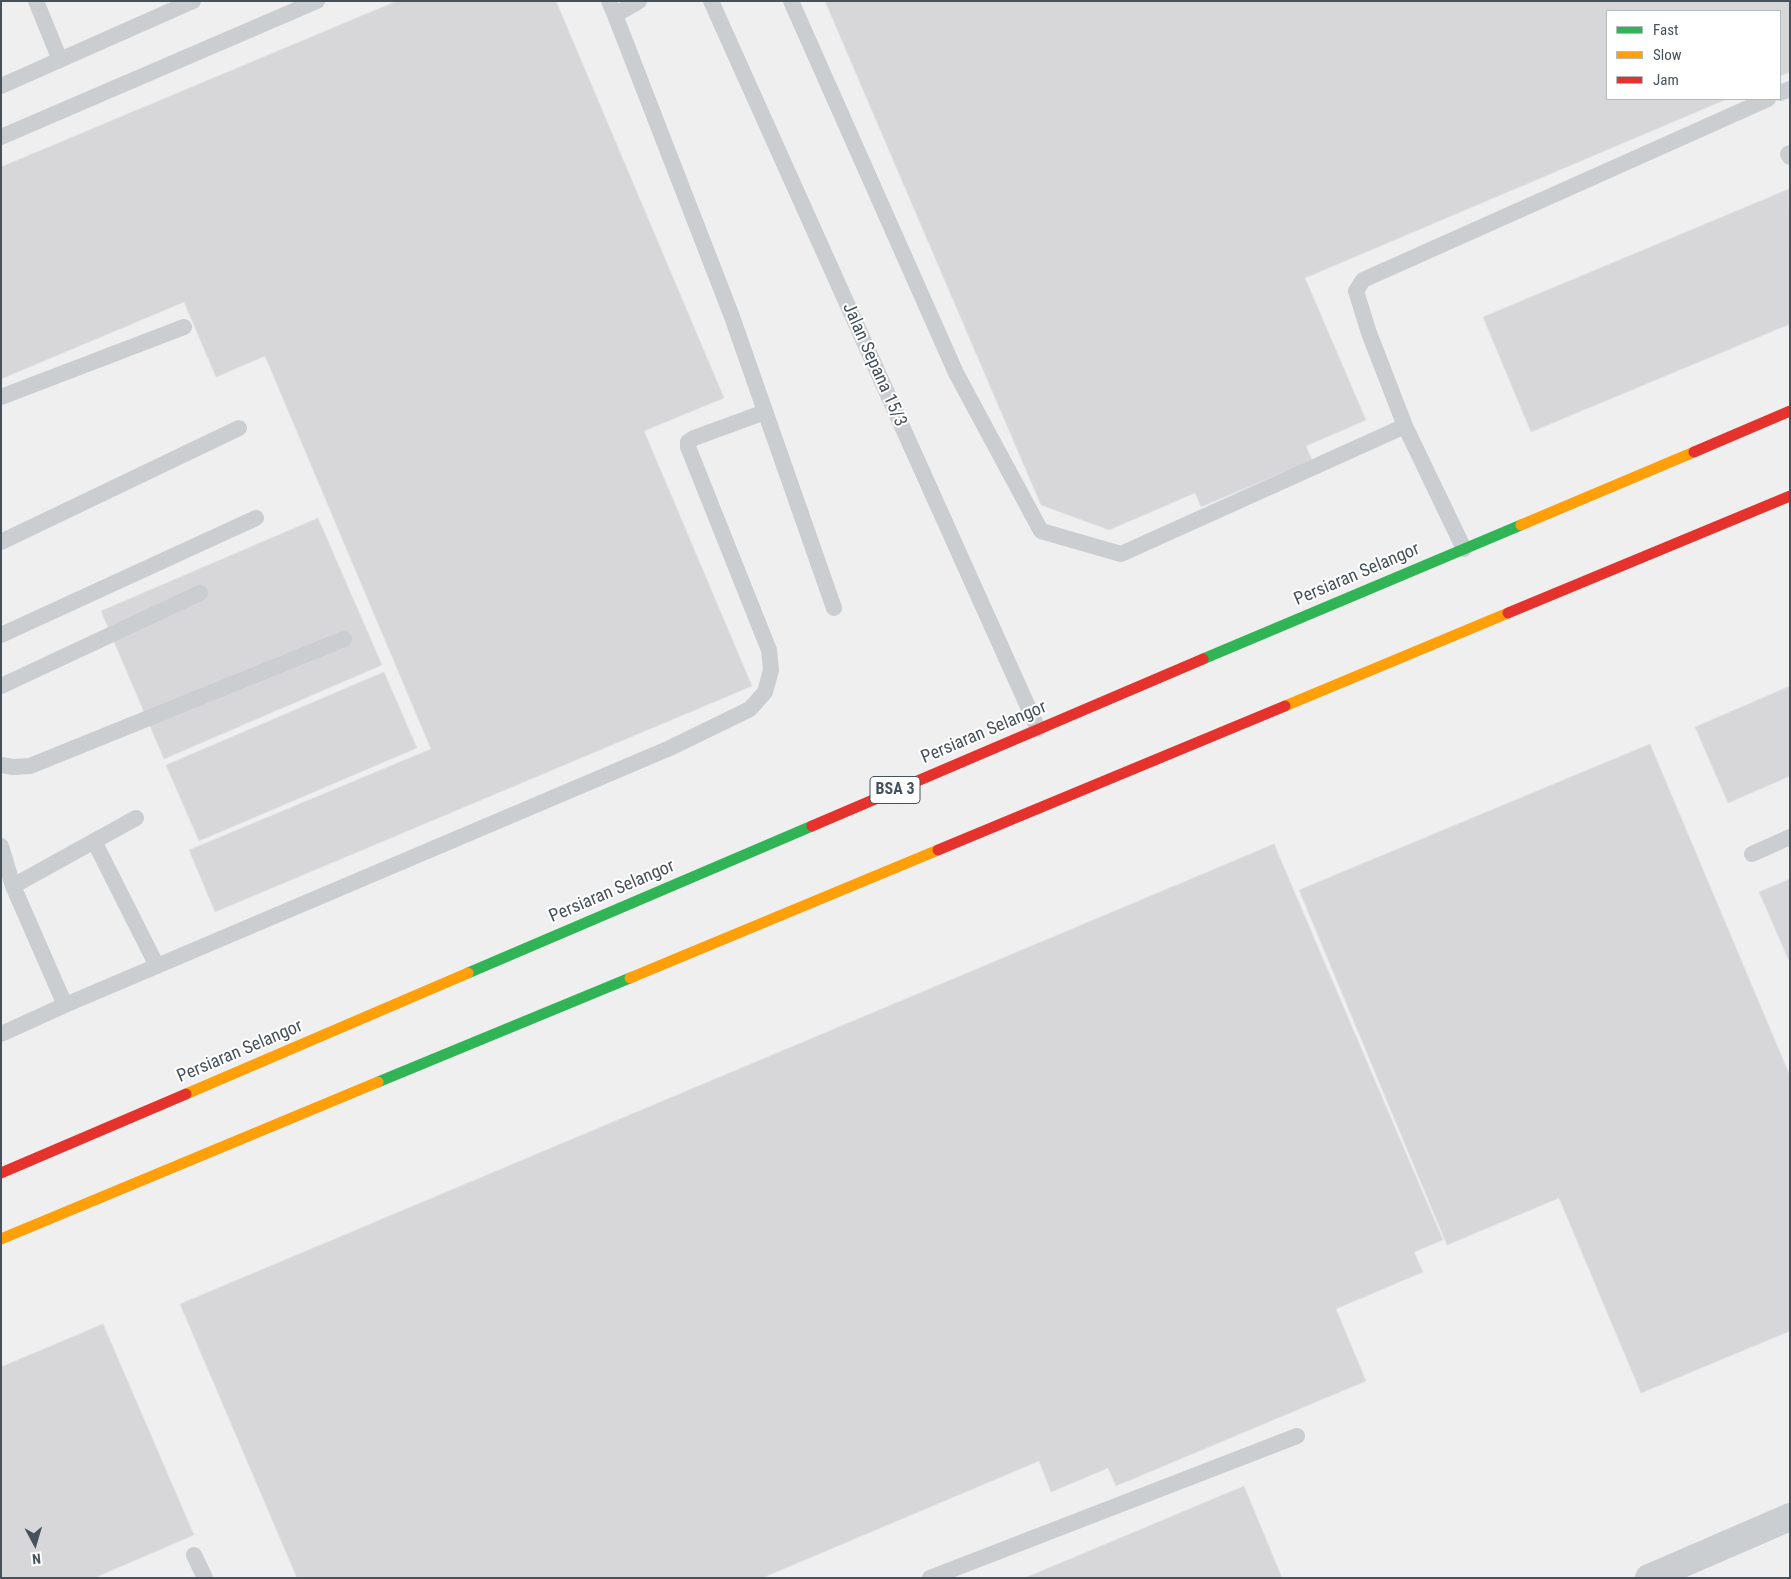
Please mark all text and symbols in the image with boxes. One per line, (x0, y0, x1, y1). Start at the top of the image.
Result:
legend (1606, 10, 1781, 100)
text: Fast (1653, 21, 1678, 39)
text: Slow (1653, 46, 1682, 64)
text: Jam (1653, 71, 1679, 89)
street label: Jalan Sepana 15/3 (837, 300, 911, 430)
street label: Persiaran Selangor (1291, 539, 1423, 611)
street label: Persiaran Selangor (918, 697, 1050, 769)
road number: BSA 3 (870, 776, 920, 804)
street label: Persiaran Selangor (546, 856, 678, 928)
street label: Persiaran Selangor (174, 1016, 306, 1088)
north arrow (10, 1519, 60, 1569)
text: N (31, 1551, 42, 1567)

